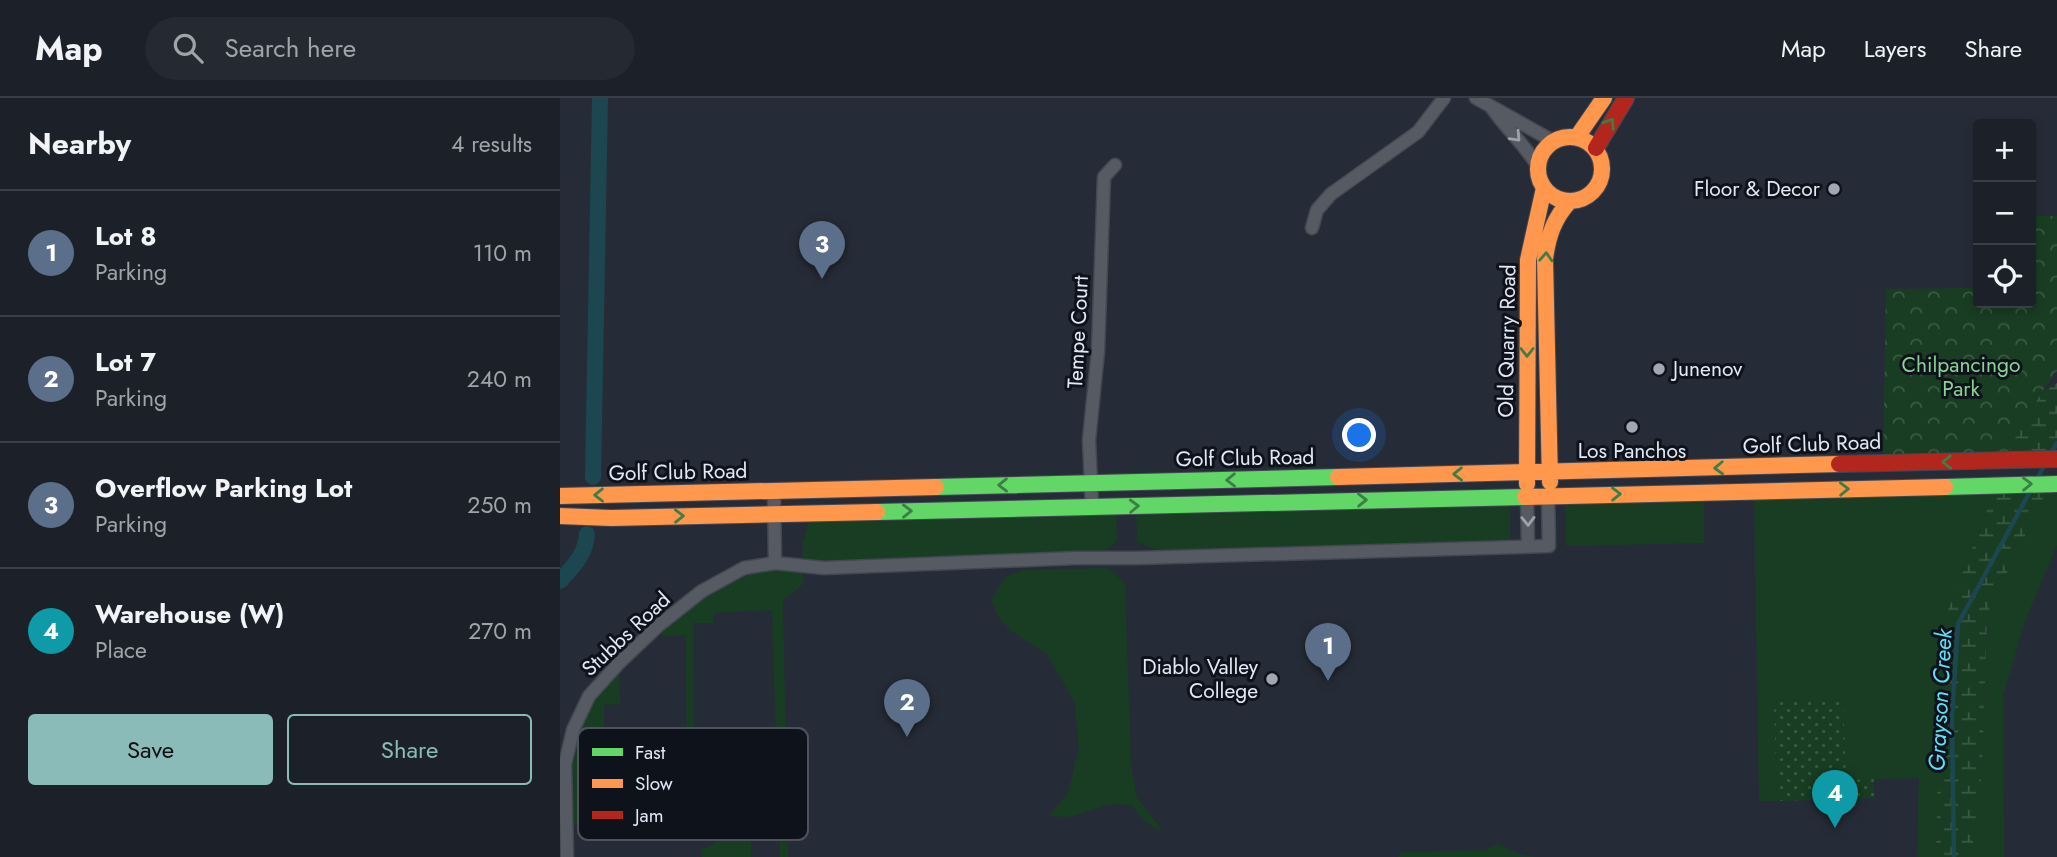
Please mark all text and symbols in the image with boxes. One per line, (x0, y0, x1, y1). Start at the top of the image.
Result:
search box (145, 17, 635, 80)
text: Map (35, 25, 103, 72)
icon: search (169, 29, 207, 67)
text: Search here (225, 29, 356, 67)
text: Map (1781, 31, 1826, 66)
text: Layers (1864, 31, 1926, 66)
text: Share (1964, 31, 2022, 66)
one-way arrow (1602, 117, 1615, 130)
map controls (1973, 119, 2036, 308)
button: + (1973, 119, 2036, 182)
text: Nearby (28, 122, 131, 165)
text: 4 results (451, 127, 532, 161)
one-way arrow (1508, 129, 1520, 142)
place label: Floor & Decor (1694, 174, 1821, 204)
marker: Floor & Decor (1826, 181, 1842, 197)
button: − (1973, 182, 2036, 245)
text: Lot 8 (95, 217, 156, 255)
pin: 3 (799, 221, 845, 279)
text: 1 (45, 236, 57, 270)
text: 110 m (473, 236, 532, 270)
button: locate (1973, 245, 2036, 308)
one-way arrow (1538, 251, 1553, 262)
text: Parking (95, 255, 167, 289)
street label: Old Quarry Road (1491, 264, 1523, 418)
street label: Tempe Court (1060, 275, 1096, 389)
text: Lot 7 (95, 343, 156, 381)
one-way arrow (1519, 348, 1535, 358)
park label: Chilpancingo Park (1902, 350, 2020, 404)
place label: Junenov (1670, 354, 1743, 384)
marker: Junenov (1651, 361, 1667, 377)
text: 2 (43, 362, 59, 396)
text: 240 m (467, 362, 532, 396)
text: Parking (95, 381, 167, 415)
your location (1342, 418, 1376, 452)
marker: Los Panchos (1624, 419, 1640, 435)
street label: Golf Club Road (1742, 427, 1882, 461)
place label: Los Panchos (1578, 436, 1686, 466)
street label: Golf Club Road (1175, 442, 1315, 474)
one-way arrow (1941, 454, 1952, 469)
street label: Golf Club Road (608, 456, 748, 488)
one-way arrow (1713, 460, 1724, 476)
one-way arrow (1452, 466, 1463, 482)
text: Overflow Parking Lot (95, 469, 352, 507)
one-way arrow (1225, 472, 1236, 487)
one-way arrow (2022, 477, 2033, 492)
one-way arrow (997, 478, 1008, 493)
one-way arrow (1839, 481, 1850, 496)
one-way arrow (1612, 486, 1622, 502)
text: 3 (44, 488, 58, 522)
text: 250 m (467, 488, 532, 522)
one-way arrow (593, 488, 604, 503)
one-way arrow (1357, 492, 1368, 508)
one-way arrow (1129, 498, 1140, 513)
one-way arrow (902, 504, 913, 519)
text: Parking (95, 507, 167, 541)
one-way arrow (674, 509, 685, 524)
one-way arrow (1520, 516, 1535, 527)
street label: Stubbs Road (575, 585, 677, 683)
text: Warehouse (W) (95, 595, 284, 633)
text: 4 (43, 614, 59, 648)
text: 270 m (468, 614, 532, 648)
pin: 1 (1305, 623, 1351, 681)
water label: Grayson Creek (1919, 627, 1961, 772)
text: Place (95, 633, 147, 667)
place label: Diablo Valley College (1142, 652, 1259, 706)
marker: Diablo Valley College (1264, 671, 1280, 687)
pin: 2 (884, 679, 930, 737)
button: Save (28, 714, 273, 785)
button: Share (287, 714, 532, 785)
legend (578, 728, 808, 840)
text: Fast (635, 739, 666, 766)
text: Slow (635, 770, 673, 797)
pin: 4 (1812, 770, 1858, 828)
text: Jam (632, 802, 664, 829)

